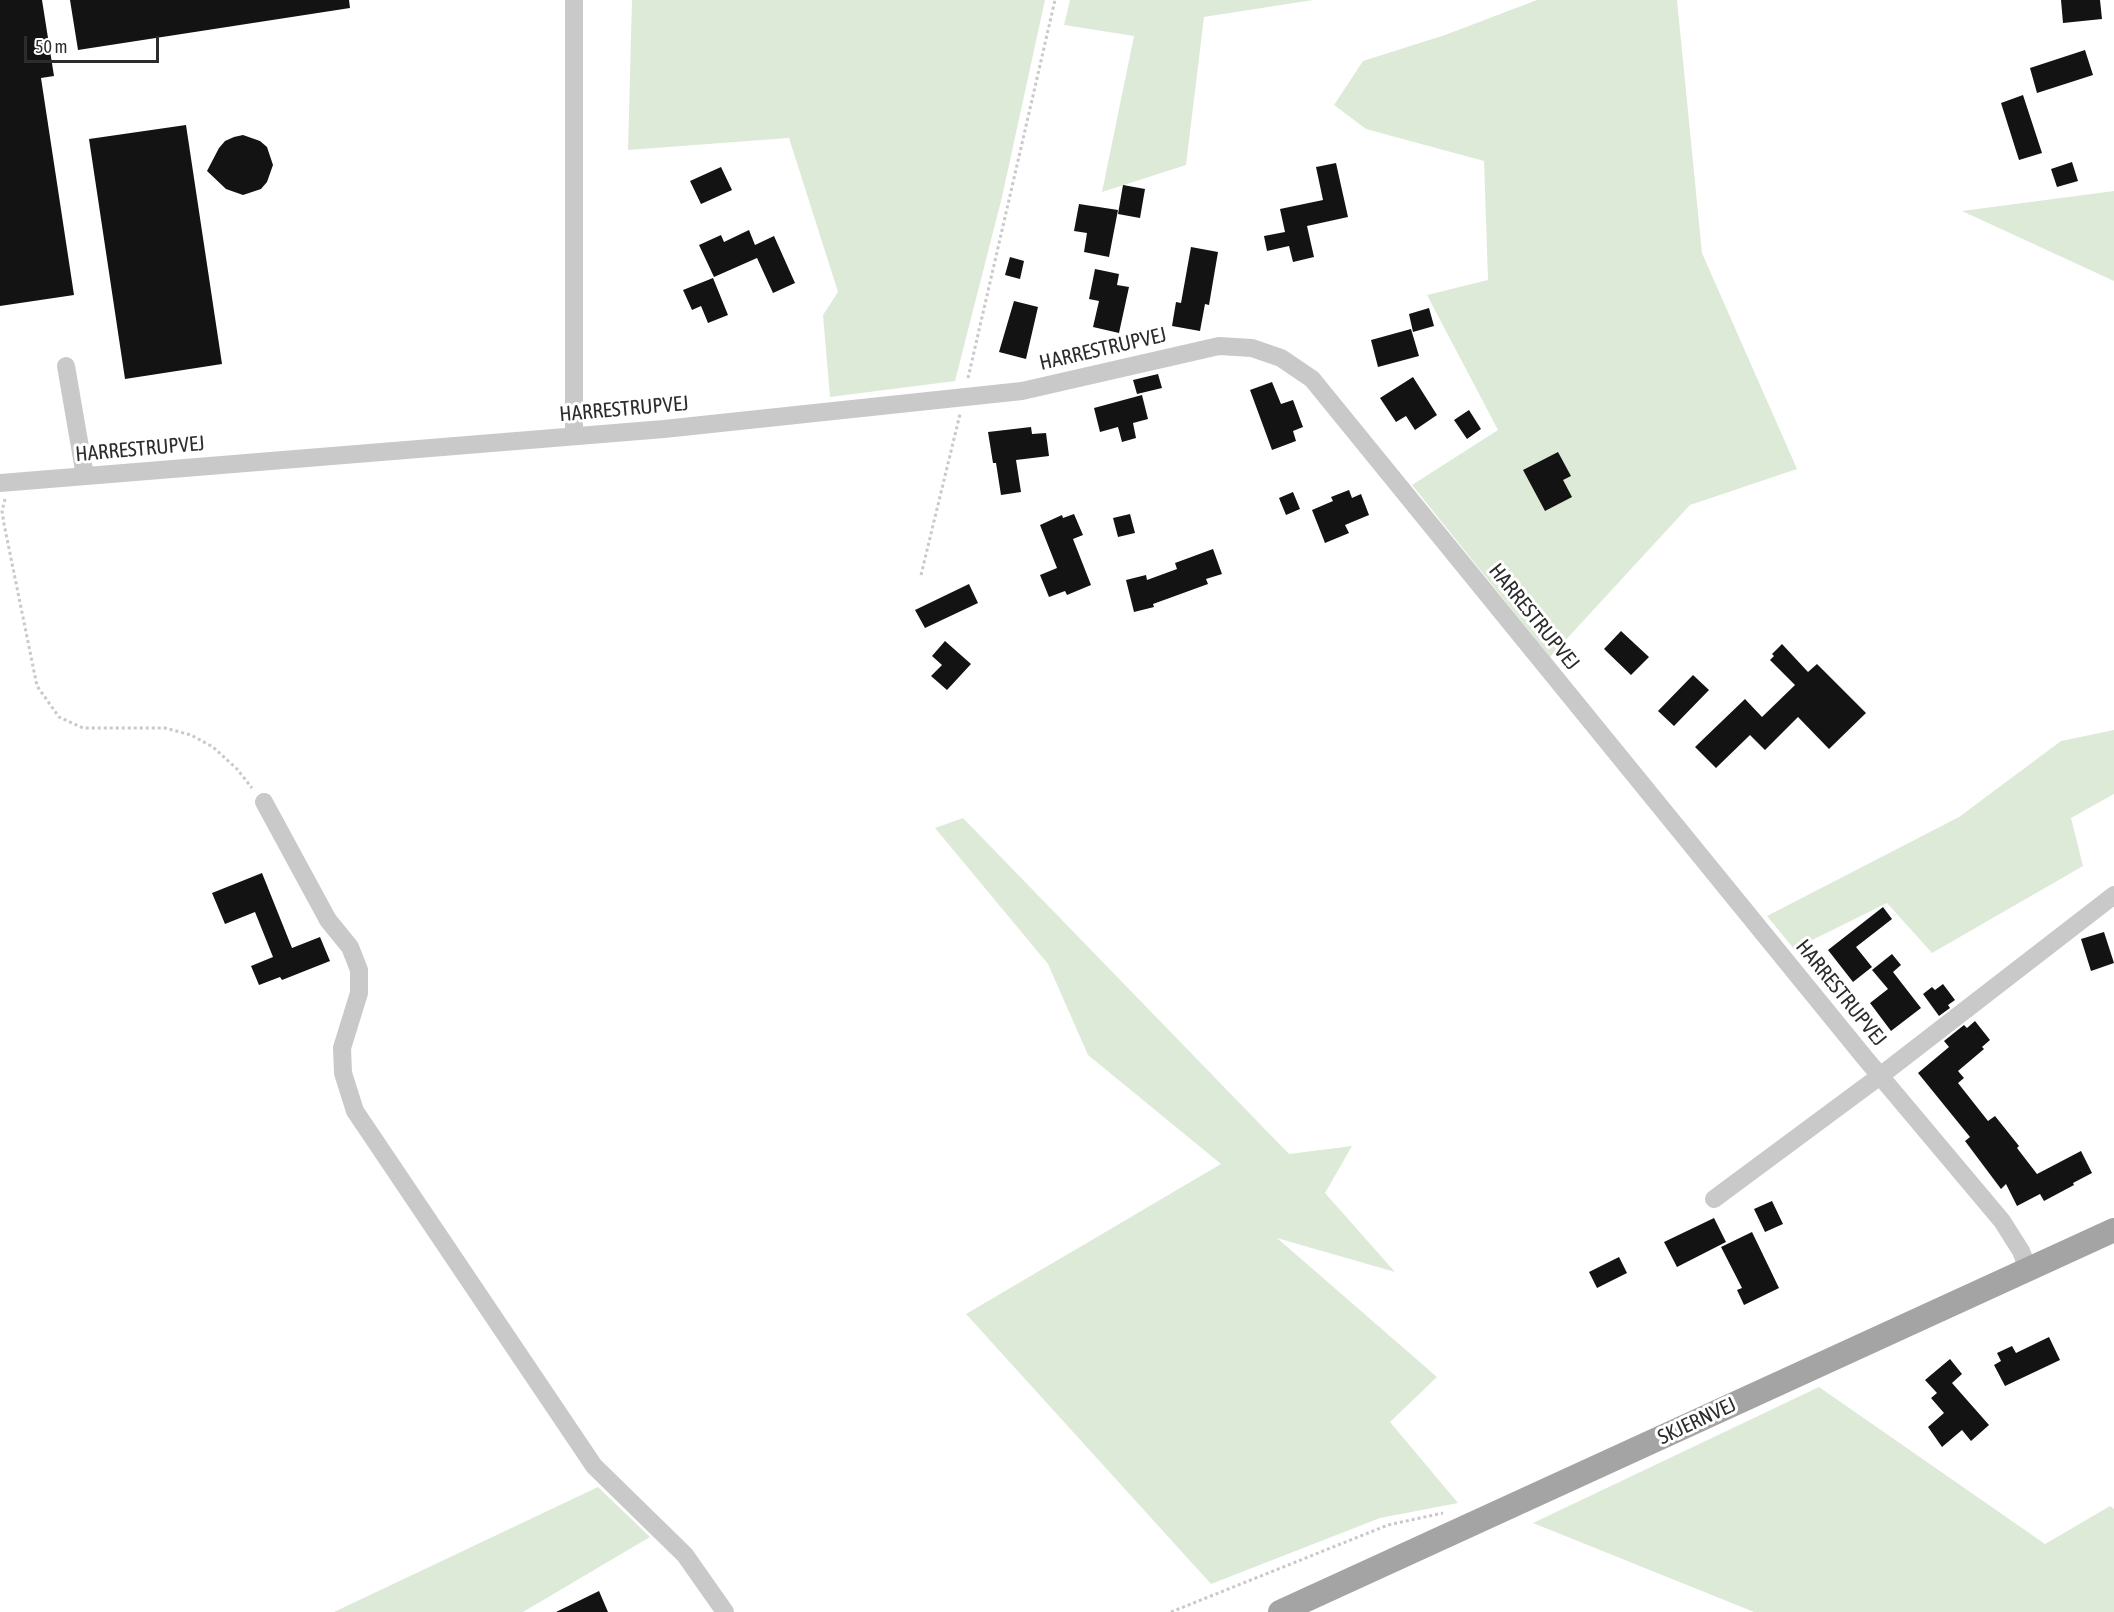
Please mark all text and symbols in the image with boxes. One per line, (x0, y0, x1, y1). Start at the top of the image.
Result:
scale bar (27, 24, 162, 62)
text: 50 m (35, 36, 67, 57)
street label: HARRESTRUPVEJ (1037, 322, 1169, 376)
street label: HARRESTRUPVEJ (558, 391, 690, 427)
street label: HARRESTRUPVEJ (74, 431, 206, 467)
street label: HARRESTRUPVEJ (1483, 559, 1585, 675)
street label: HARRESTRUPVEJ (1790, 935, 1892, 1051)
street label: SKJERNVEJ (1654, 1392, 1740, 1450)

